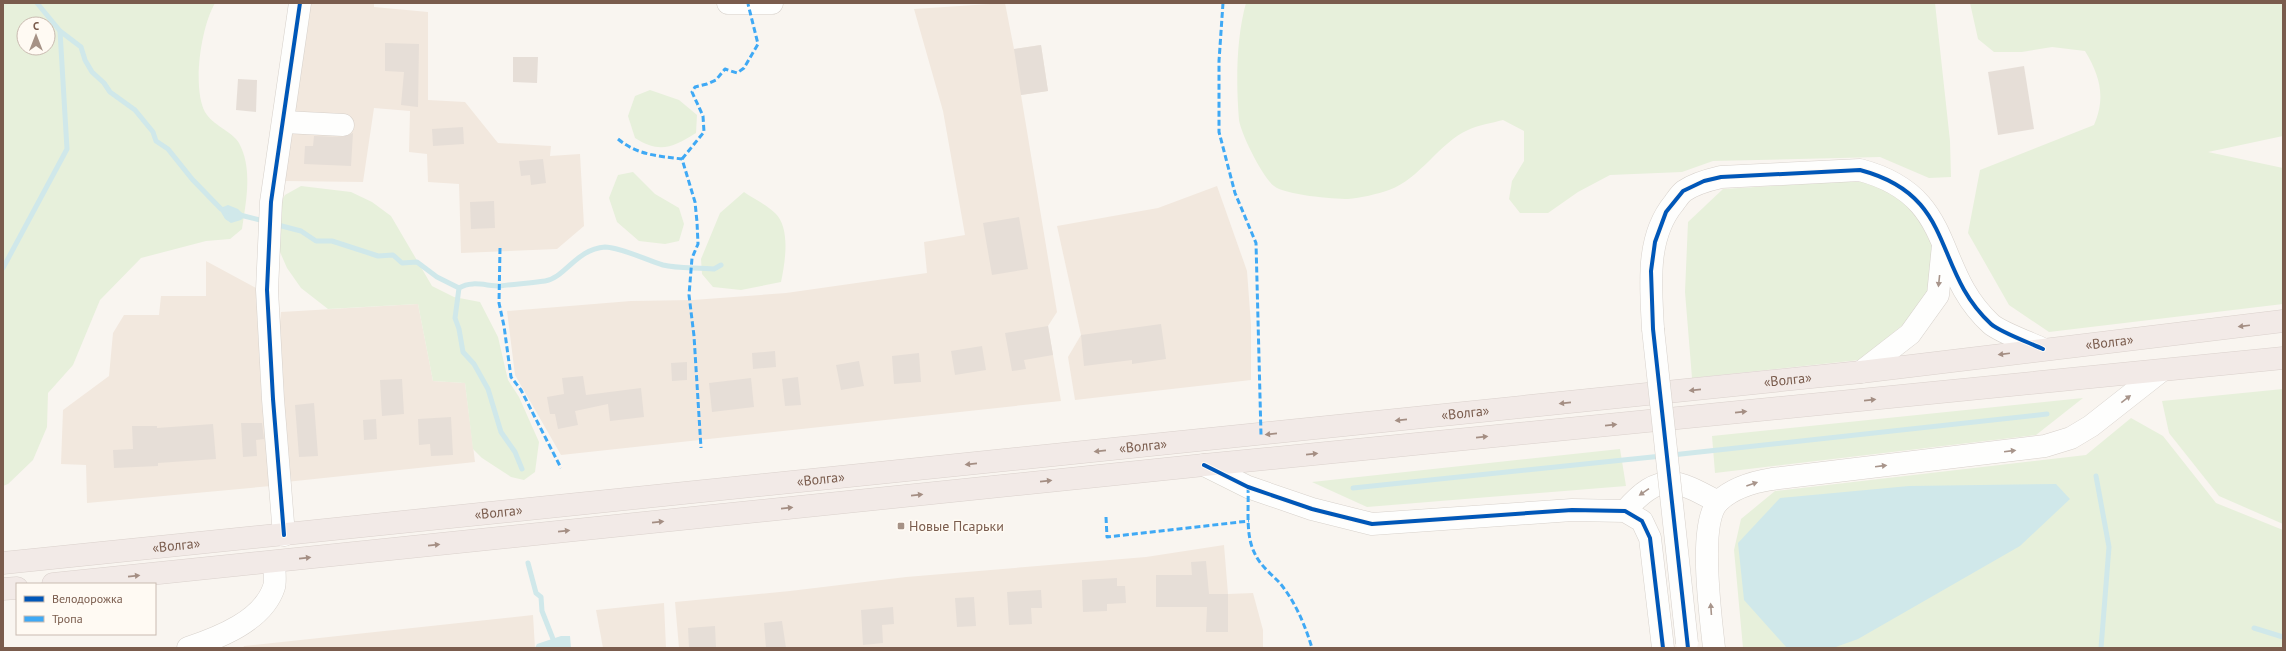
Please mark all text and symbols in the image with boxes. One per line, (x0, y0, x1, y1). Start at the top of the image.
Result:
north arrow (16, 16, 56, 56)
text: С (33, 19, 39, 33)
one-way arrow (1936, 275, 1942, 287)
one-way arrow (2238, 323, 2250, 329)
street label: «Волга» (2084, 330, 2135, 354)
one-way arrow (1998, 351, 2011, 357)
street label: «Волга» (1763, 368, 1813, 391)
one-way arrow (1688, 386, 1701, 393)
one-way arrow (2120, 394, 2131, 403)
one-way arrow (1864, 396, 1876, 403)
one-way arrow (1559, 400, 1571, 406)
street label: «Волга» (1440, 401, 1490, 424)
one-way arrow (1735, 409, 1747, 416)
one-way arrow (1395, 417, 1407, 423)
one-way arrow (1605, 422, 1617, 428)
one-way arrow (1265, 430, 1277, 437)
street label: «Волга» (1118, 434, 1168, 457)
one-way arrow (1476, 434, 1488, 441)
one-way arrow (2004, 447, 2016, 454)
one-way arrow (1094, 448, 1106, 455)
one-way arrow (1306, 451, 1318, 457)
one-way arrow (965, 461, 977, 468)
one-way arrow (1875, 463, 1887, 469)
street label: «Волга» (796, 467, 846, 490)
one-way arrow (1040, 478, 1052, 484)
one-way arrow (1747, 480, 1759, 486)
one-way arrow (1639, 488, 1649, 496)
one-way arrow (911, 491, 923, 498)
street label: «Волга» (474, 501, 524, 523)
one-way arrow (781, 505, 793, 511)
place label: Новые Псарьки (909, 517, 1004, 535)
one-way arrow (652, 518, 664, 525)
marker: Новые Псарьки (896, 521, 906, 531)
one-way arrow (558, 528, 570, 535)
street label: «Волга» (151, 534, 201, 557)
one-way arrow (428, 542, 440, 548)
one-way arrow (299, 555, 311, 562)
one-way arrow (128, 573, 140, 579)
legend (16, 583, 156, 635)
text: Велодорожка (52, 591, 123, 606)
one-way arrow (1707, 603, 1714, 615)
text: Тропа (52, 611, 83, 626)

